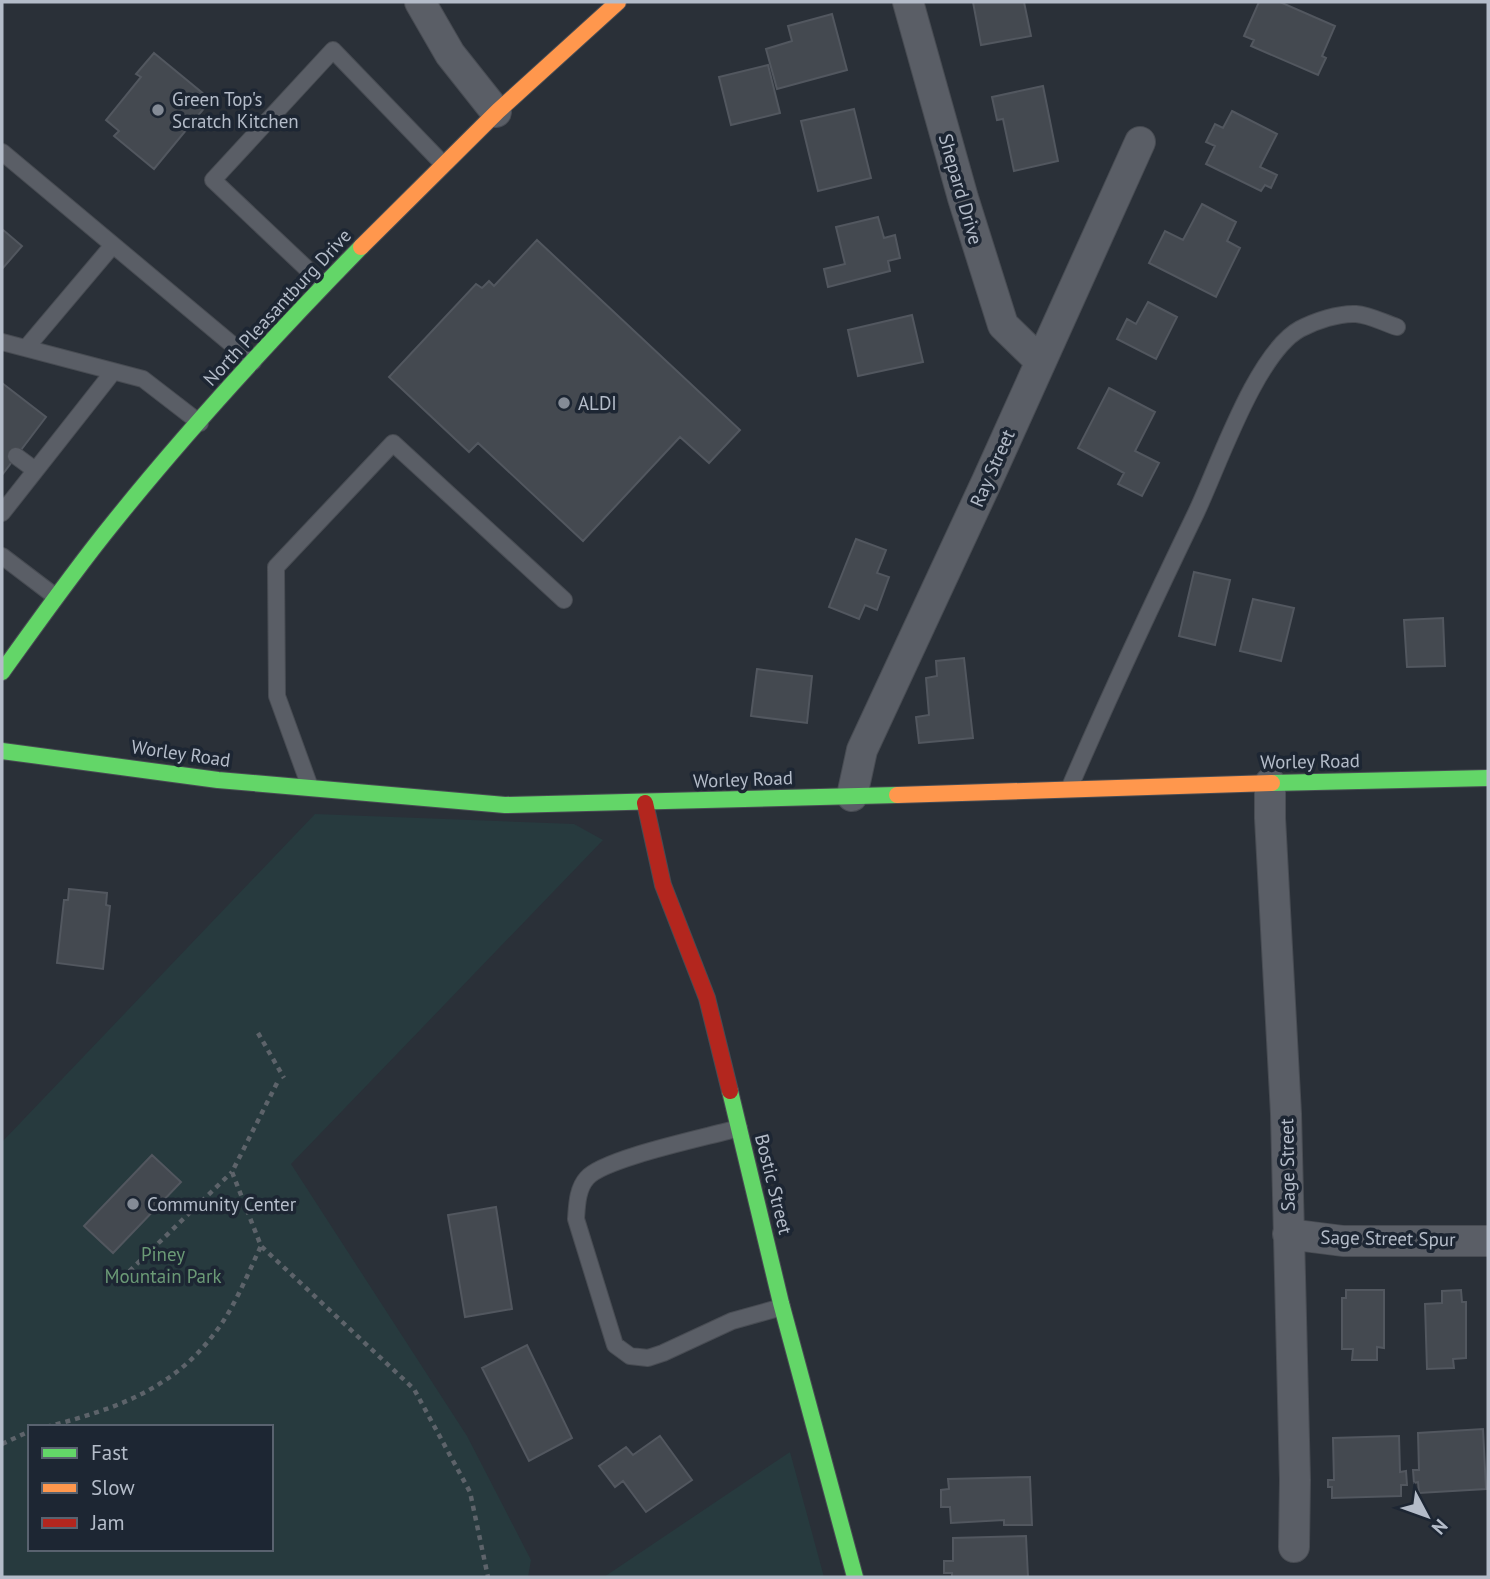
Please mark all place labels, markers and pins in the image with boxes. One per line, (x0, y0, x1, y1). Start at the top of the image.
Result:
place label: Green Top's Scratch Kitchen (172, 87, 299, 133)
marker: Green Top's Scratch Kitchen (150, 102, 166, 118)
place label: ALDI (578, 391, 617, 415)
marker: ALDI (556, 395, 572, 411)
place label: Community Center (147, 1192, 297, 1216)
marker: Community Center (125, 1196, 141, 1212)

